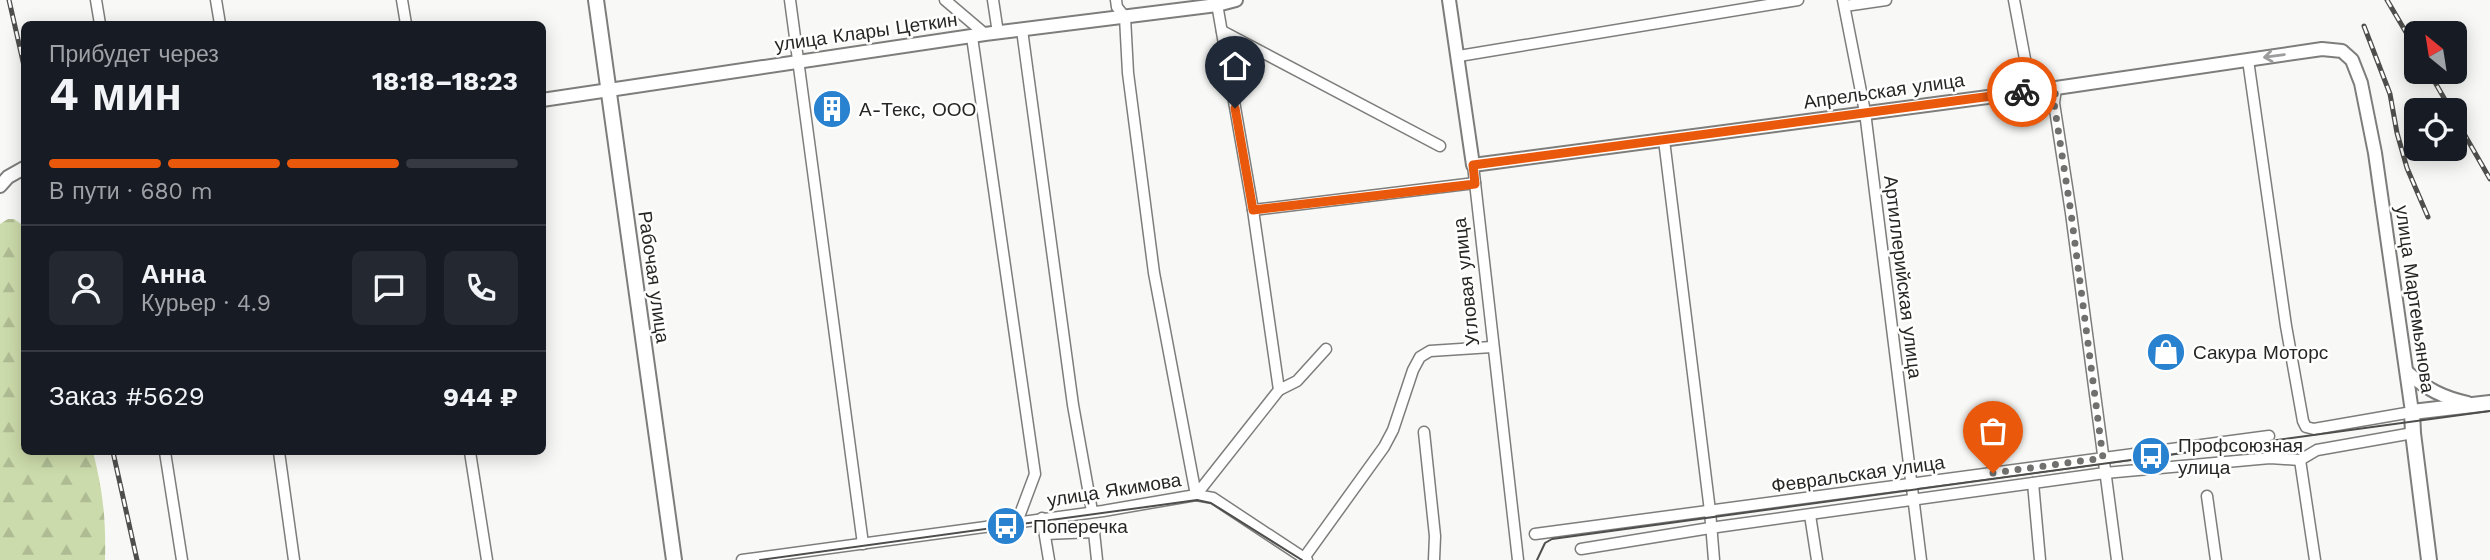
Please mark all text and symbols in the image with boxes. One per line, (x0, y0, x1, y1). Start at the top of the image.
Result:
street label: улица Клары Цеткин (773, 8, 959, 56)
north arrow (2404, 21, 2468, 84)
map controls (2404, 21, 2467, 161)
pin (1205, 36, 1265, 108)
text: Прибудет через (49, 41, 219, 68)
icon: home (1216, 47, 1254, 85)
one-way arrow (2263, 50, 2286, 63)
courier (1987, 57, 2057, 127)
text: 18:18–18:23 (372, 66, 518, 96)
text: 4 мин (49, 67, 182, 121)
street label: Апрельская улица (1802, 68, 1966, 114)
icon: bike (2003, 73, 2041, 111)
building icon: А-Текс, ООО (811, 88, 853, 130)
place label: А-Текс, ООО (859, 98, 976, 121)
button: locate (2404, 98, 2467, 161)
street label: Артиллерийская улица (1879, 174, 1927, 380)
text: В пути · 680 m (49, 178, 213, 205)
street label: улица Мартемьянова (2390, 204, 2440, 395)
street label: Рабочая улица (633, 209, 675, 345)
street label: Угловая улица (1448, 216, 1484, 347)
button: person (49, 251, 123, 325)
button: chat (352, 251, 426, 325)
button: phone (444, 251, 518, 325)
text: Анна (141, 259, 206, 289)
text: Курьер · 4.9 (141, 290, 271, 317)
shop icon: Сакура Моторс (2145, 331, 2187, 373)
place label: Сакура Моторс (2193, 341, 2328, 364)
text: Заказ #5629 (49, 381, 205, 411)
text: 944 ₽ (443, 382, 518, 412)
pin (1963, 401, 2023, 473)
icon: bag (1974, 412, 2012, 450)
place label: Профсоюзная улица (2178, 434, 2303, 479)
bus stop icon: Профсоюзная улица (2130, 435, 2172, 477)
street label: Февральская улица (1770, 450, 1947, 498)
street label: улица Якимова (1045, 468, 1183, 512)
bus stop icon: Поперечка (985, 505, 1027, 547)
place label: Поперечка (1033, 515, 1128, 538)

